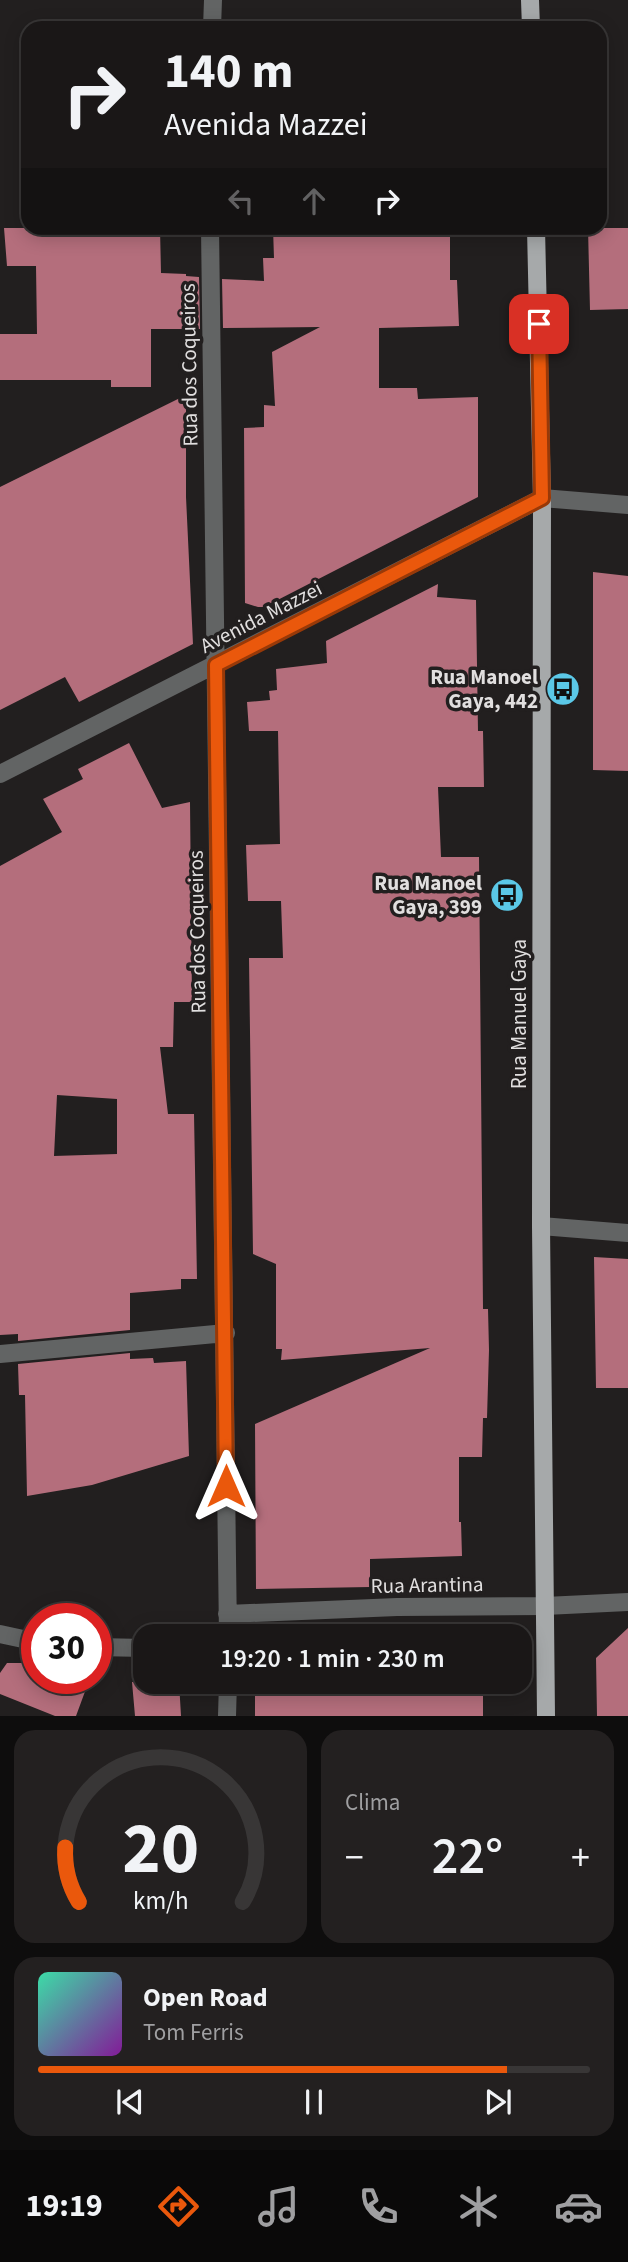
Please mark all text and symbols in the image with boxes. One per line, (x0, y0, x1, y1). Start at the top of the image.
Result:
text: 140 m (164, 37, 293, 107)
icon: right (49, 49, 140, 140)
text: Avenida Mazzei (164, 102, 368, 148)
icon: left (222, 182, 260, 220)
icon: ahead (295, 182, 333, 220)
icon: right (368, 182, 406, 220)
street label: Rua dos Coqueiros (173, 283, 205, 447)
pin (509, 294, 569, 354)
icon: arrive (520, 305, 558, 343)
street label: Avenida Mazzei (195, 573, 327, 661)
place label: Rua Manoel Gaya, 442 (430, 662, 538, 716)
bus stop icon: Rua Manoel Gaya, 442 (544, 670, 582, 708)
street label: Rua dos Coqueiros (181, 850, 213, 1014)
place label: Rua Manoel Gaya, 399 (374, 868, 482, 922)
bus stop icon: Rua Manoel Gaya, 399 (488, 876, 526, 914)
street label: Rua Manuel Gaya (504, 939, 534, 1089)
position arrow (189, 1449, 263, 1523)
street label: Rua Arantina (370, 1569, 484, 1601)
speed limit sign: 30 (21, 1603, 112, 1694)
text: 19:20 · 1 min · 230 m (220, 1640, 445, 1677)
text: Clima (345, 1786, 400, 1819)
text: 20 (122, 1798, 199, 1902)
text: 22° (432, 1820, 503, 1894)
text: − (345, 1831, 364, 1885)
text: + (571, 1831, 590, 1885)
text: km/h (133, 1883, 188, 1919)
text: Open Road (143, 1979, 268, 2016)
text: Tom Ferris (143, 2016, 244, 2049)
icon: previous (111, 2083, 149, 2121)
icon: pause (295, 2083, 333, 2121)
icon: next (479, 2083, 517, 2121)
icon: directions (154, 2182, 203, 2231)
icon: music (254, 2182, 303, 2231)
icon: phone (354, 2182, 403, 2231)
icon: climate (454, 2182, 503, 2231)
icon: car (554, 2182, 603, 2231)
text: 19:19 (25, 2183, 103, 2229)

